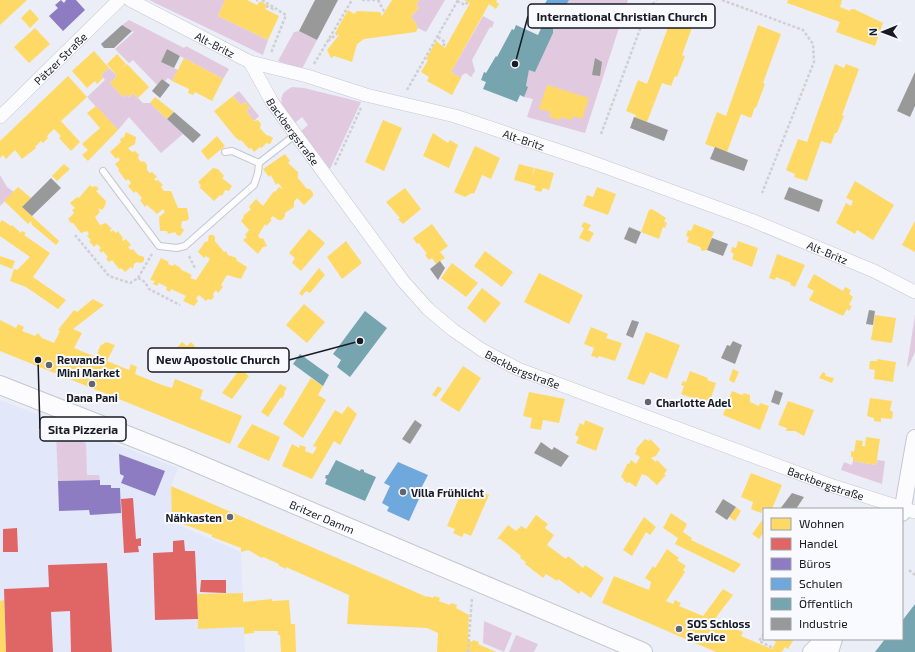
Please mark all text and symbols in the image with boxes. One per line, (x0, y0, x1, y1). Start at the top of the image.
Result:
callout: International Christian Church (528, 4, 715, 28)
text: International Christian Church (537, 9, 707, 23)
north arrow (863, 12, 903, 52)
street label: Alt-Britz (193, 28, 238, 60)
text: N (866, 28, 879, 36)
street label: Pätzer Straße (31, 29, 89, 87)
street label: Backbergstraße (264, 96, 322, 168)
street label: Alt-Britz (502, 126, 547, 152)
street label: Alt-Britz (805, 238, 850, 266)
street label: Backbergstraße (483, 347, 562, 391)
callout: New Apostolic Church (148, 348, 289, 372)
text: New Apostolic Church (156, 352, 280, 366)
place label: Rewands Mini Market (57, 353, 120, 379)
marker: Rewands Mini Market (44, 360, 54, 370)
marker: Dana Pani (87, 379, 97, 389)
place label: Dana Pani (66, 391, 118, 404)
place label: Charlotte Adel (656, 396, 731, 409)
marker: Charlotte Adel (643, 397, 653, 407)
callout: Sita Pizzeria (40, 417, 126, 441)
text: Sita Pizzeria (48, 422, 118, 436)
street label: Backbergstraße (786, 463, 866, 502)
place label: Villa Frühlicht (411, 486, 485, 499)
marker: Villa Frühlicht (398, 487, 408, 497)
street label: Britzer Damm (288, 497, 357, 536)
legend (763, 508, 903, 640)
place label: Nähkasten (166, 511, 222, 524)
marker: Nähkasten (225, 512, 235, 522)
text: Wohnen (799, 516, 844, 530)
text: Handel (799, 536, 838, 550)
text: Büros (799, 556, 831, 570)
text: Schulen (799, 576, 842, 590)
text: Öffentlich (799, 596, 853, 610)
text: Industrie (799, 616, 848, 630)
place label: SOS Schloss Service (687, 617, 750, 643)
marker: SOS Schloss Service (674, 624, 684, 634)

